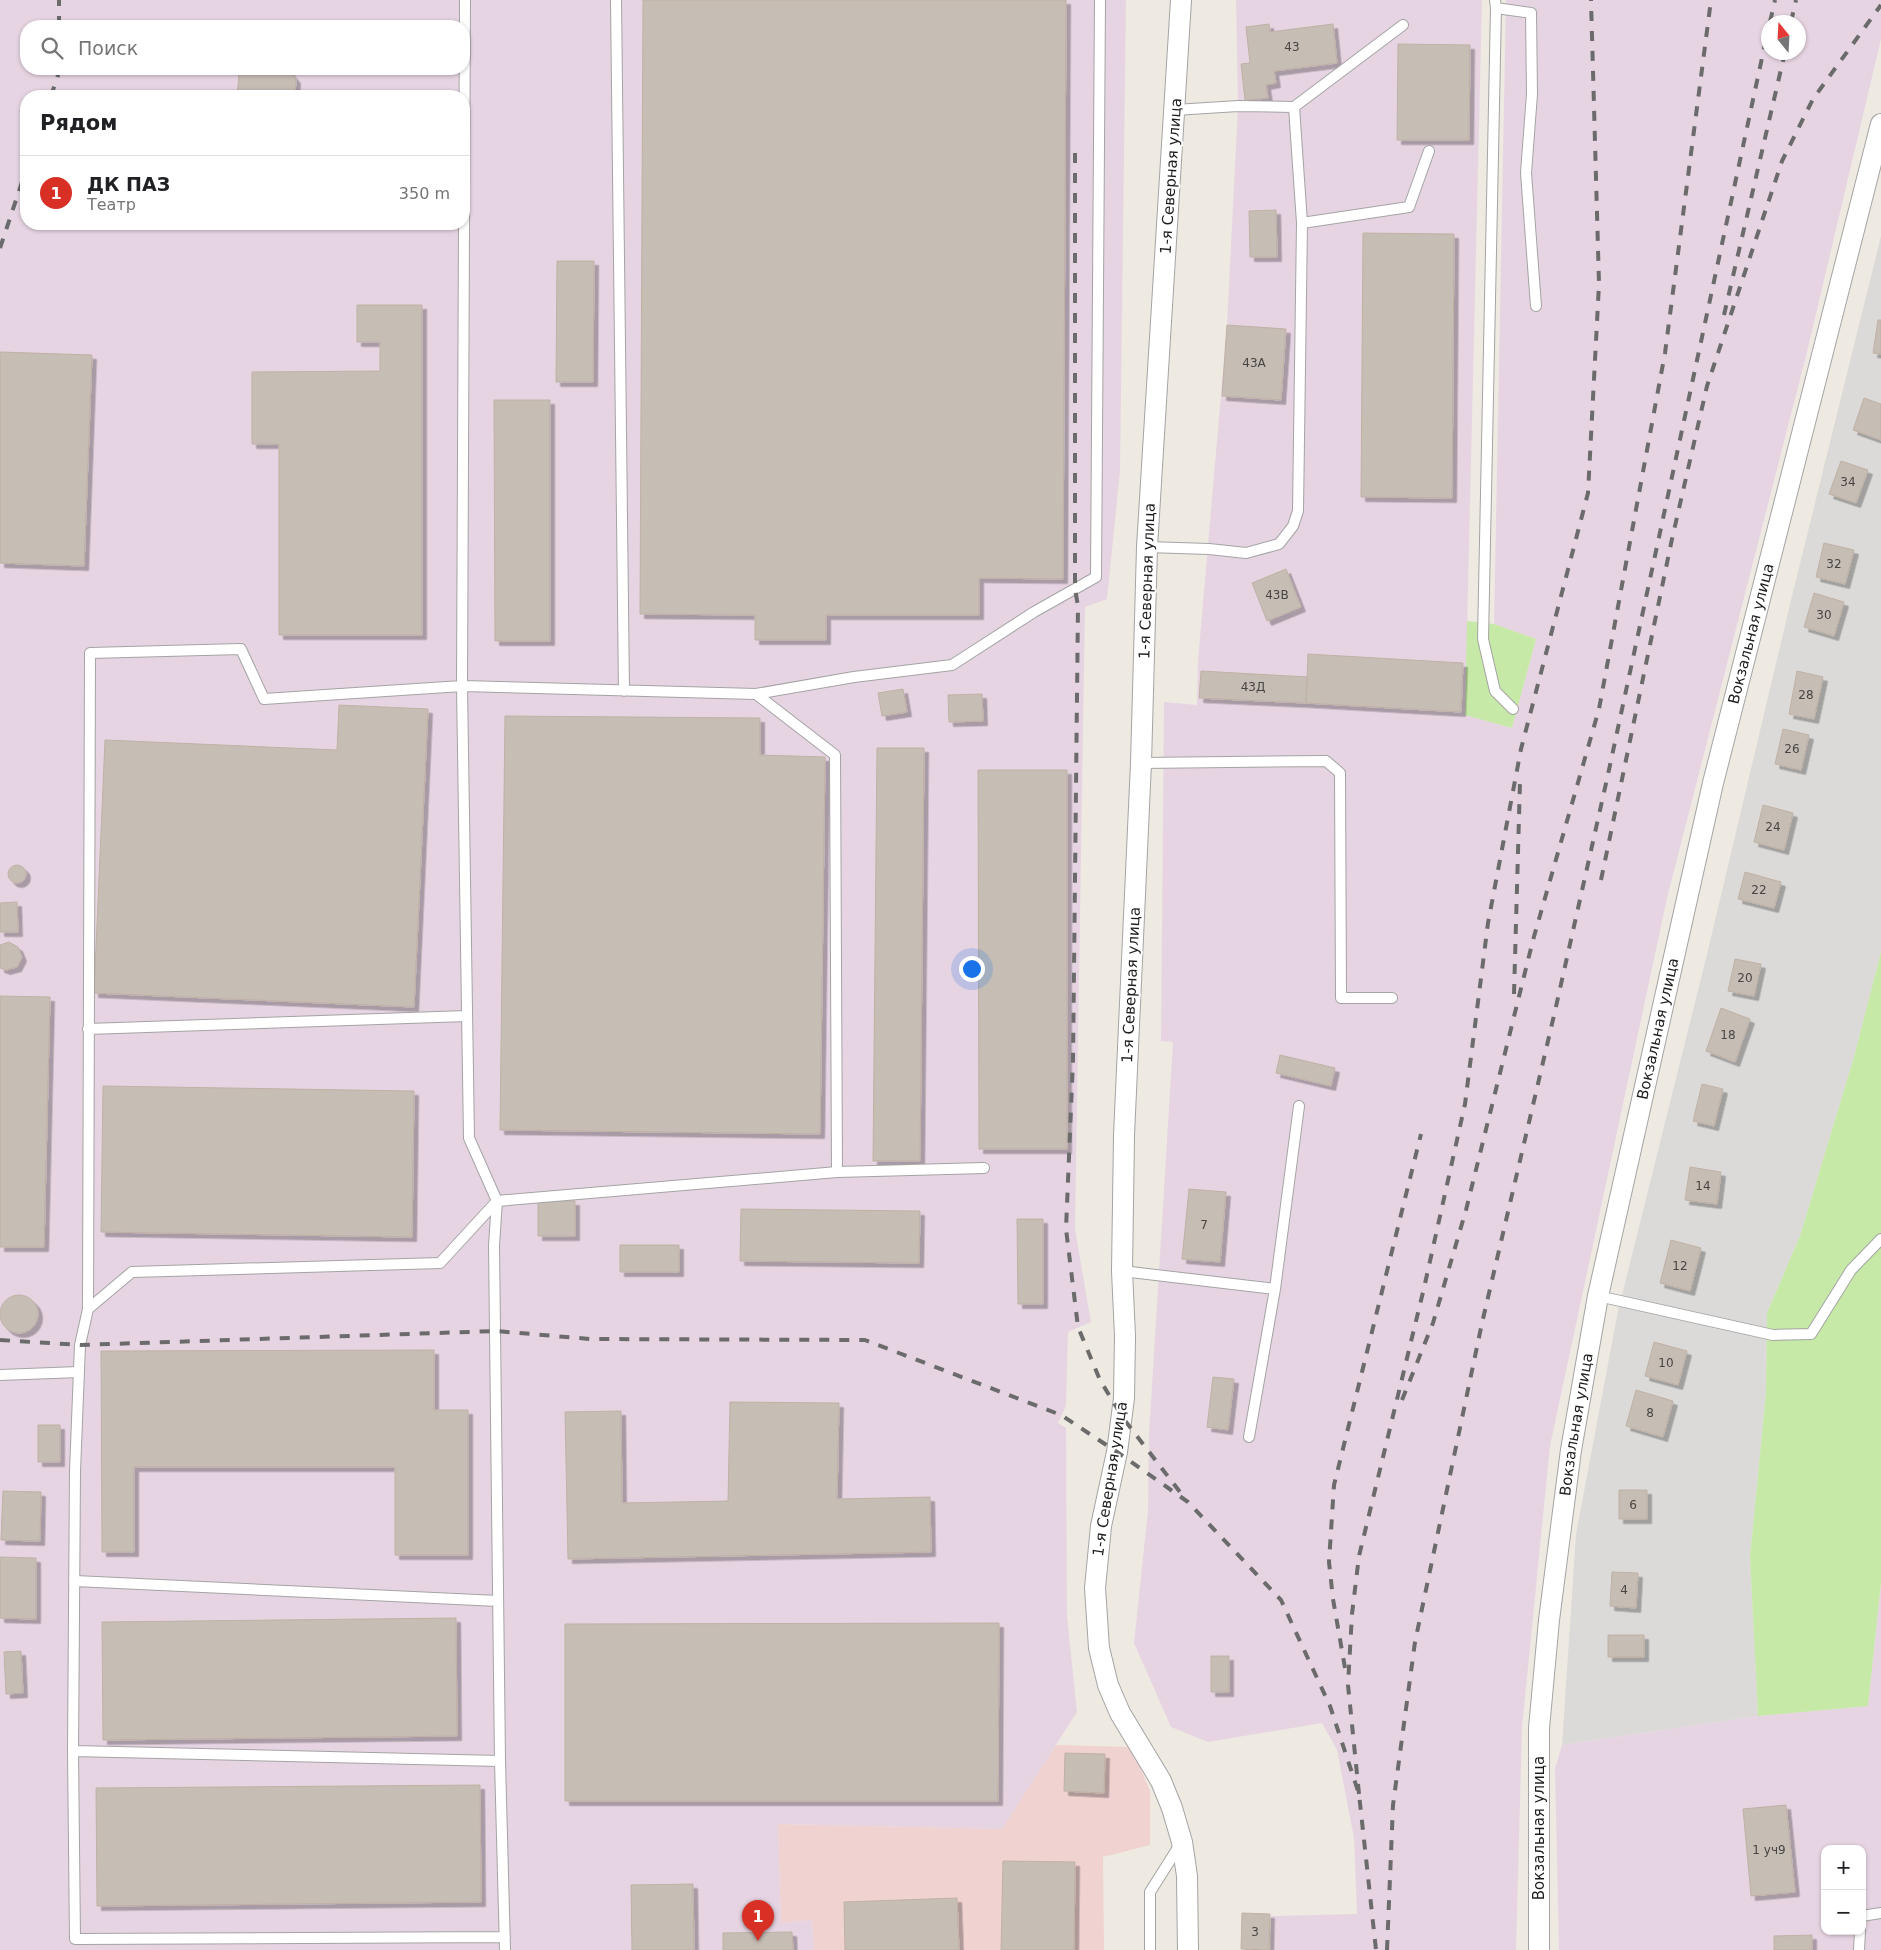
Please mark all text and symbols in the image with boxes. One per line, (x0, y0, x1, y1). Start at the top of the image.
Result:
north arrow (1761, 15, 1806, 60)
search box (20, 20, 470, 75)
icon: search (38, 34, 66, 62)
text: Поиск (78, 37, 138, 59)
house number: 43 (1284, 40, 1300, 54)
street label: 1-я Северная улица (1157, 97, 1185, 255)
text: Рядом (40, 111, 117, 135)
text: ДК ПАЗ (87, 173, 170, 195)
text: 1 (50, 184, 62, 203)
text: 350 m (399, 184, 450, 203)
text: Театр (87, 195, 136, 214)
house number: 43А (1242, 356, 1267, 370)
house number: 34 (1840, 475, 1856, 489)
street label: 1-я Северная улица (1135, 503, 1159, 659)
house number: 32 (1826, 557, 1842, 571)
street label: Вокзальная улица (1724, 561, 1778, 706)
house number: 43В (1265, 588, 1289, 602)
house number: 30 (1816, 608, 1832, 622)
house number: 43Д (1241, 680, 1265, 694)
house number: 28 (1798, 688, 1814, 702)
house number: 26 (1784, 742, 1800, 756)
house number: 24 (1765, 820, 1781, 834)
house number: 22 (1751, 883, 1767, 897)
street label: 1-я Северная улица (1118, 906, 1144, 1064)
your location (959, 956, 985, 982)
street label: Вокзальная улица (1633, 956, 1682, 1101)
house number: 20 (1737, 971, 1753, 985)
house number: 18 (1720, 1028, 1736, 1042)
house number: 14 (1695, 1179, 1711, 1193)
house number: 7 (1200, 1218, 1208, 1232)
house number: 12 (1672, 1259, 1688, 1273)
street label: Вокзальная улица (1556, 1351, 1597, 1497)
house number: 10 (1658, 1356, 1674, 1370)
street label: 1-я Северная улица (1089, 1400, 1131, 1558)
house number: 8 (1646, 1406, 1654, 1420)
house number: 6 (1629, 1498, 1637, 1512)
house number: 4 (1620, 1583, 1628, 1597)
street label: Вокзальная улица (1530, 1756, 1548, 1900)
house number: 1 уч9 (1752, 1843, 1786, 1857)
map controls (1821, 1845, 1866, 1935)
button: + (1821, 1845, 1866, 1890)
button: − (1821, 1890, 1866, 1935)
pin: 1 (742, 1900, 774, 1941)
house number: 3 (1251, 1925, 1259, 1939)

